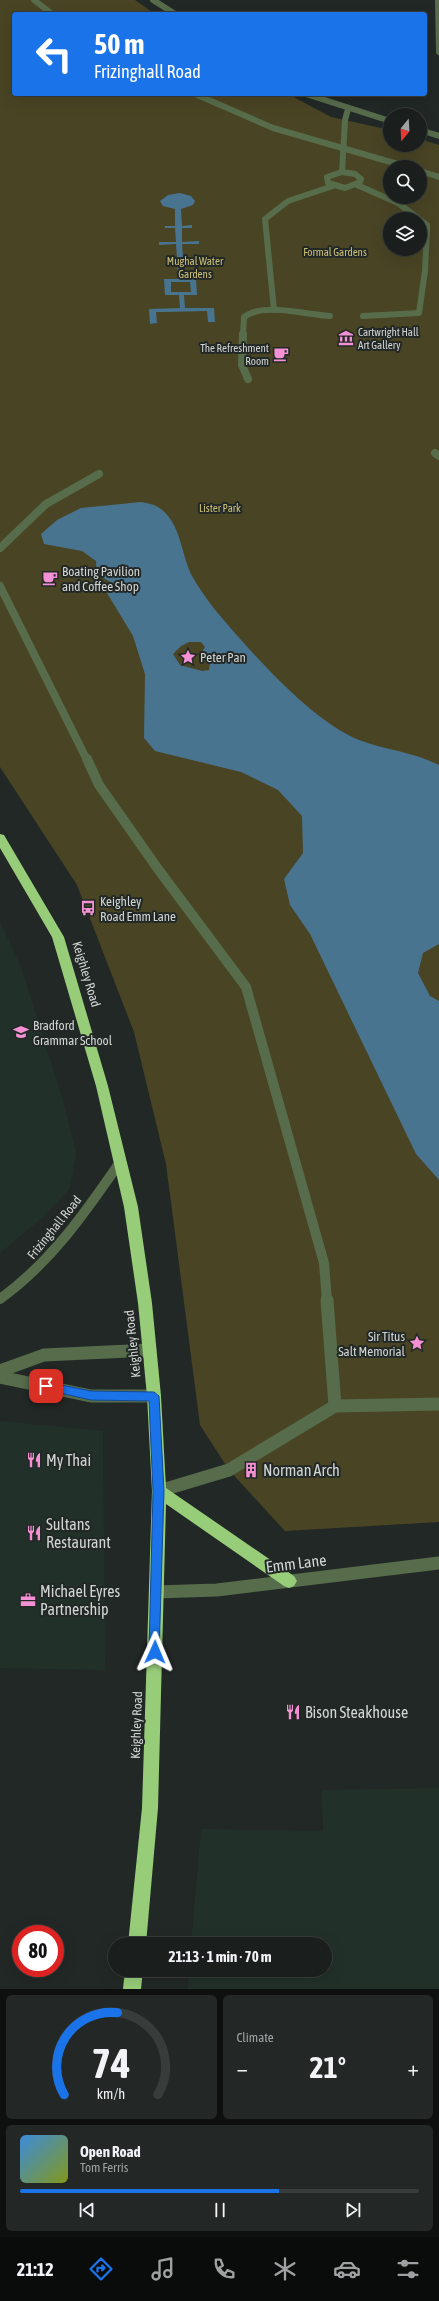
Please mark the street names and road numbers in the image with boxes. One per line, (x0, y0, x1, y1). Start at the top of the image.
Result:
street label: Keighley Road (69, 939, 104, 1009)
street label: Frizinghall Road (24, 1193, 85, 1262)
street label: Keighley Road (121, 1309, 144, 1379)
street label: Emm Lane (265, 1550, 327, 1576)
street label: Keighley Road (128, 1691, 145, 1759)

